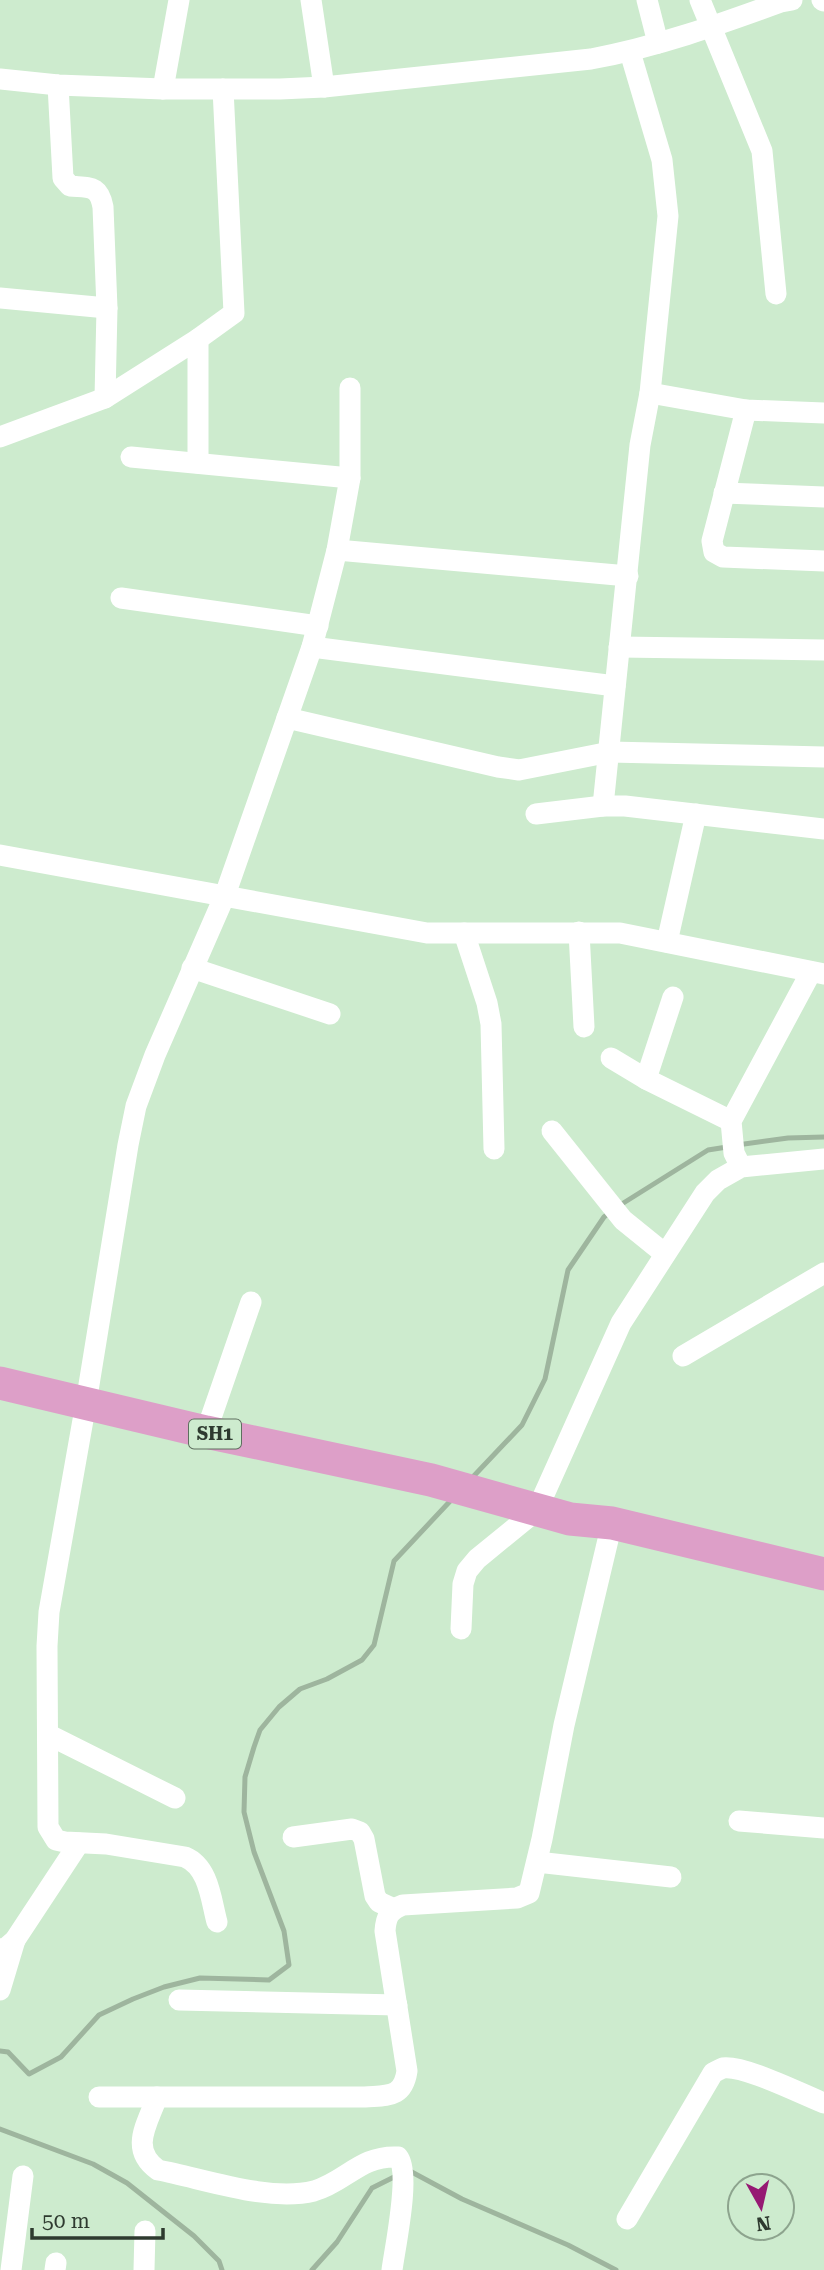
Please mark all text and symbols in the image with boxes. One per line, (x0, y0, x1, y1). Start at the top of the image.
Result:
road number: SH1 (189, 1420, 241, 1448)
north arrow (726, 2172, 796, 2242)
scale bar (32, 2196, 163, 2240)
text: 50 m (42, 2209, 90, 2233)
text: N (754, 2211, 772, 2236)

